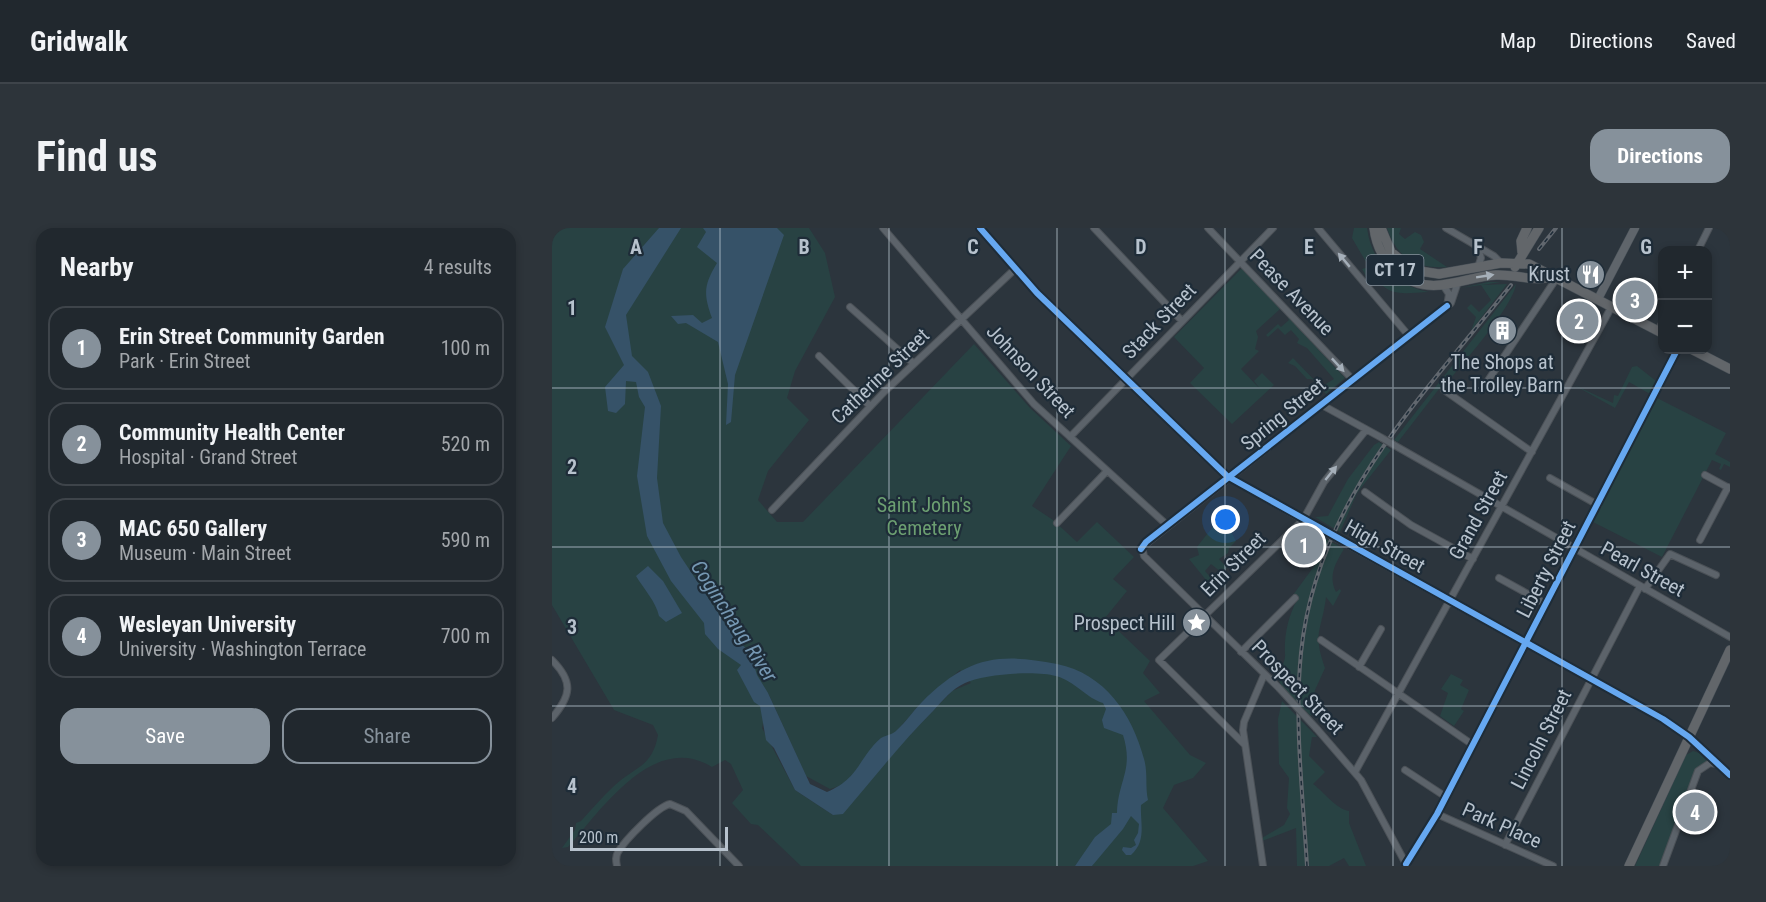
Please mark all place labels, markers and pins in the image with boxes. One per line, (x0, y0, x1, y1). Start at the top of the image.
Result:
restaurant icon: Krust (1575, 258, 1607, 290)
place label: Krust (1528, 262, 1570, 286)
pin: 3 (1616, 278, 1654, 322)
pin: 2 (1560, 298, 1598, 344)
building icon: The Shops at the Trolley Barn (1486, 315, 1518, 347)
place label: The Shops at the Trolley Barn (1441, 350, 1563, 397)
pin: 1 (1284, 522, 1323, 568)
place icon: Prospect Hill (1180, 607, 1212, 639)
place label: Prospect Hill (1074, 611, 1175, 635)
pin: 4 (1676, 790, 1714, 834)

